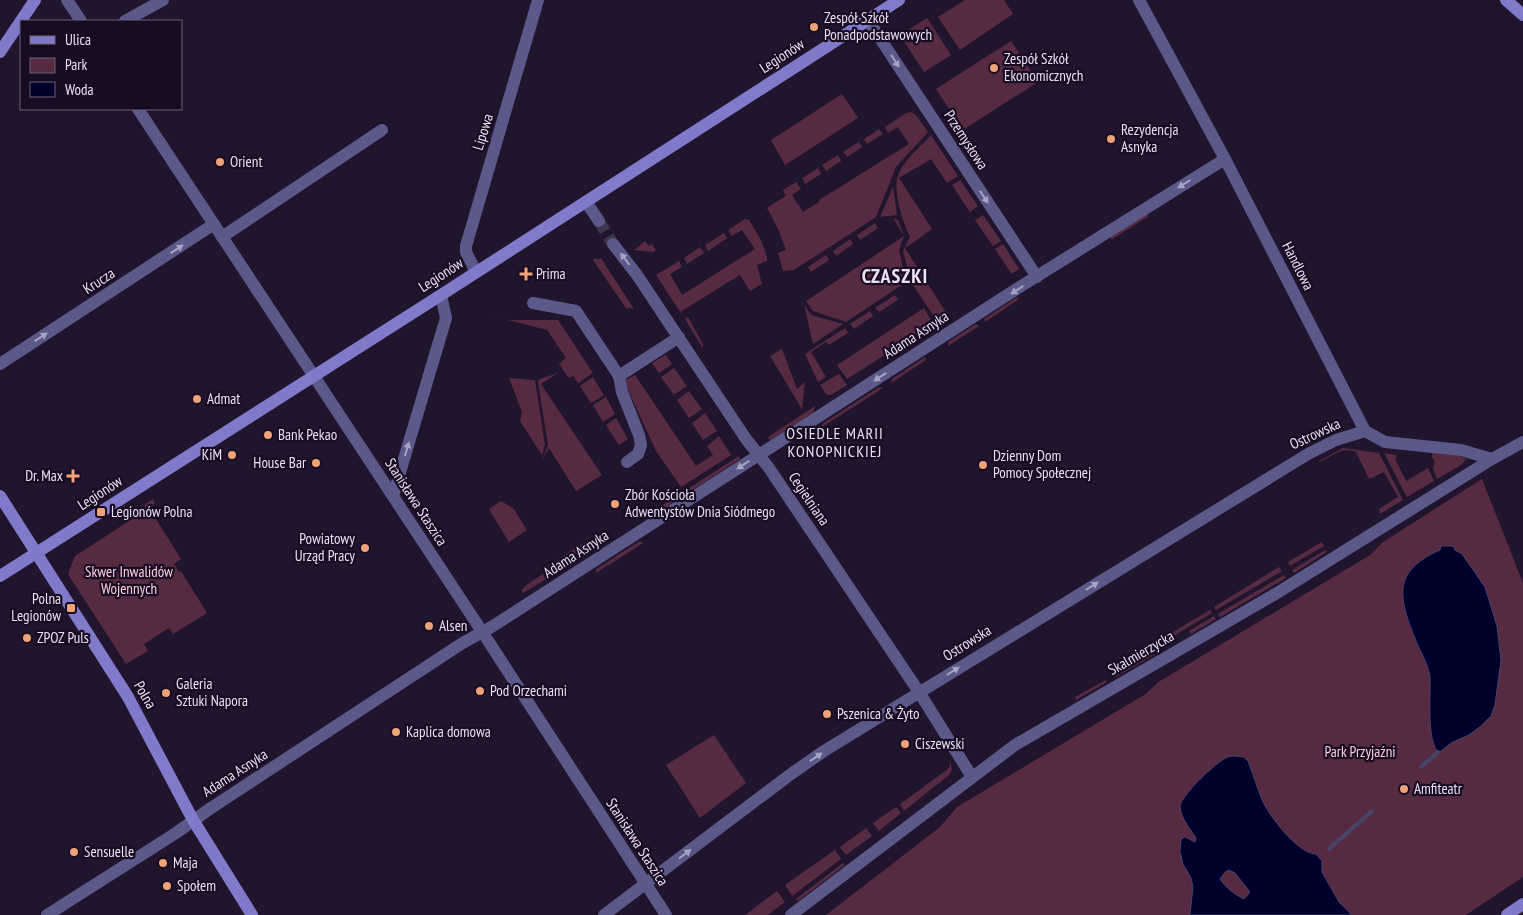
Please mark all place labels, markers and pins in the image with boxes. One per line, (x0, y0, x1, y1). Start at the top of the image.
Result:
place label: Zespół Szkół Ponadpodstawowych (824, 8, 932, 44)
marker: Zespół Szkół Ponadpodstawowych (808, 21, 820, 33)
place label: Zespół Szkół Ekonomicznych (1004, 49, 1083, 85)
marker: Zespół Szkół Ekonomicznych (988, 62, 1000, 74)
place label: Rezydencja Asnyka (1121, 120, 1178, 156)
marker: Rezydencja Asnyka (1105, 133, 1117, 145)
place label: Orient (230, 152, 263, 171)
marker: Orient (214, 156, 226, 168)
place label: Prima (536, 264, 566, 283)
marker: Prima (520, 268, 532, 280)
place label: Admat (207, 389, 240, 408)
marker: Admat (191, 393, 203, 405)
place label: Bank Pekao (278, 425, 337, 444)
marker: Bank Pekao (262, 429, 274, 441)
place label: KiM (202, 445, 222, 464)
place label: Dzienny Dom Pomocy Społecznej (993, 446, 1091, 482)
marker: KiM (226, 449, 238, 461)
place label: House Bar (253, 453, 307, 472)
marker: House Bar (310, 457, 322, 469)
marker: Dzienny Dom Pomocy Społecznej (977, 459, 989, 471)
place label: Dr. Max (25, 466, 63, 485)
marker: Dr. Max (67, 470, 79, 482)
place label: Zbór Kościoła Adwentystów Dnia Siódmego (625, 485, 775, 521)
marker: Zbór Kościoła Adwentystów Dnia Siódmego (609, 498, 621, 510)
place label: Legionów Polna (111, 502, 192, 521)
marker: Legionów Polna (95, 506, 107, 518)
place label: Powiatowy Urząd Pracy (295, 529, 355, 565)
marker: Powiatowy Urząd Pracy (359, 542, 371, 554)
place label: Polna Legionów (11, 589, 61, 625)
marker: Polna Legionów (65, 602, 77, 614)
place label: Alsen (439, 616, 467, 635)
marker: Alsen (423, 620, 435, 632)
place label: ZPOZ Puls (37, 628, 89, 647)
marker: ZPOZ Puls (21, 632, 33, 644)
place label: Galeria Sztuki Napora (176, 674, 248, 710)
place label: Pod Orzechami (490, 681, 567, 700)
marker: Pod Orzechami (474, 685, 486, 697)
marker: Galeria Sztuki Napora (160, 687, 172, 699)
place label: Pszenica & Żyto (837, 704, 919, 723)
marker: Pszenica & Żyto (821, 708, 833, 720)
place label: Kaplica domowa (406, 722, 491, 741)
marker: Kaplica domowa (390, 726, 402, 738)
place label: Ciszewski (915, 734, 965, 753)
marker: Ciszewski (899, 738, 911, 750)
place label: Amfiteatr (1414, 779, 1463, 798)
marker: Amfiteatr (1398, 783, 1410, 795)
place label: Sensuelle (84, 842, 134, 861)
marker: Sensuelle (68, 846, 80, 858)
place label: Maja (173, 853, 198, 872)
marker: Maja (157, 857, 169, 869)
place label: Społem (177, 876, 216, 895)
marker: Społem (161, 880, 173, 892)

